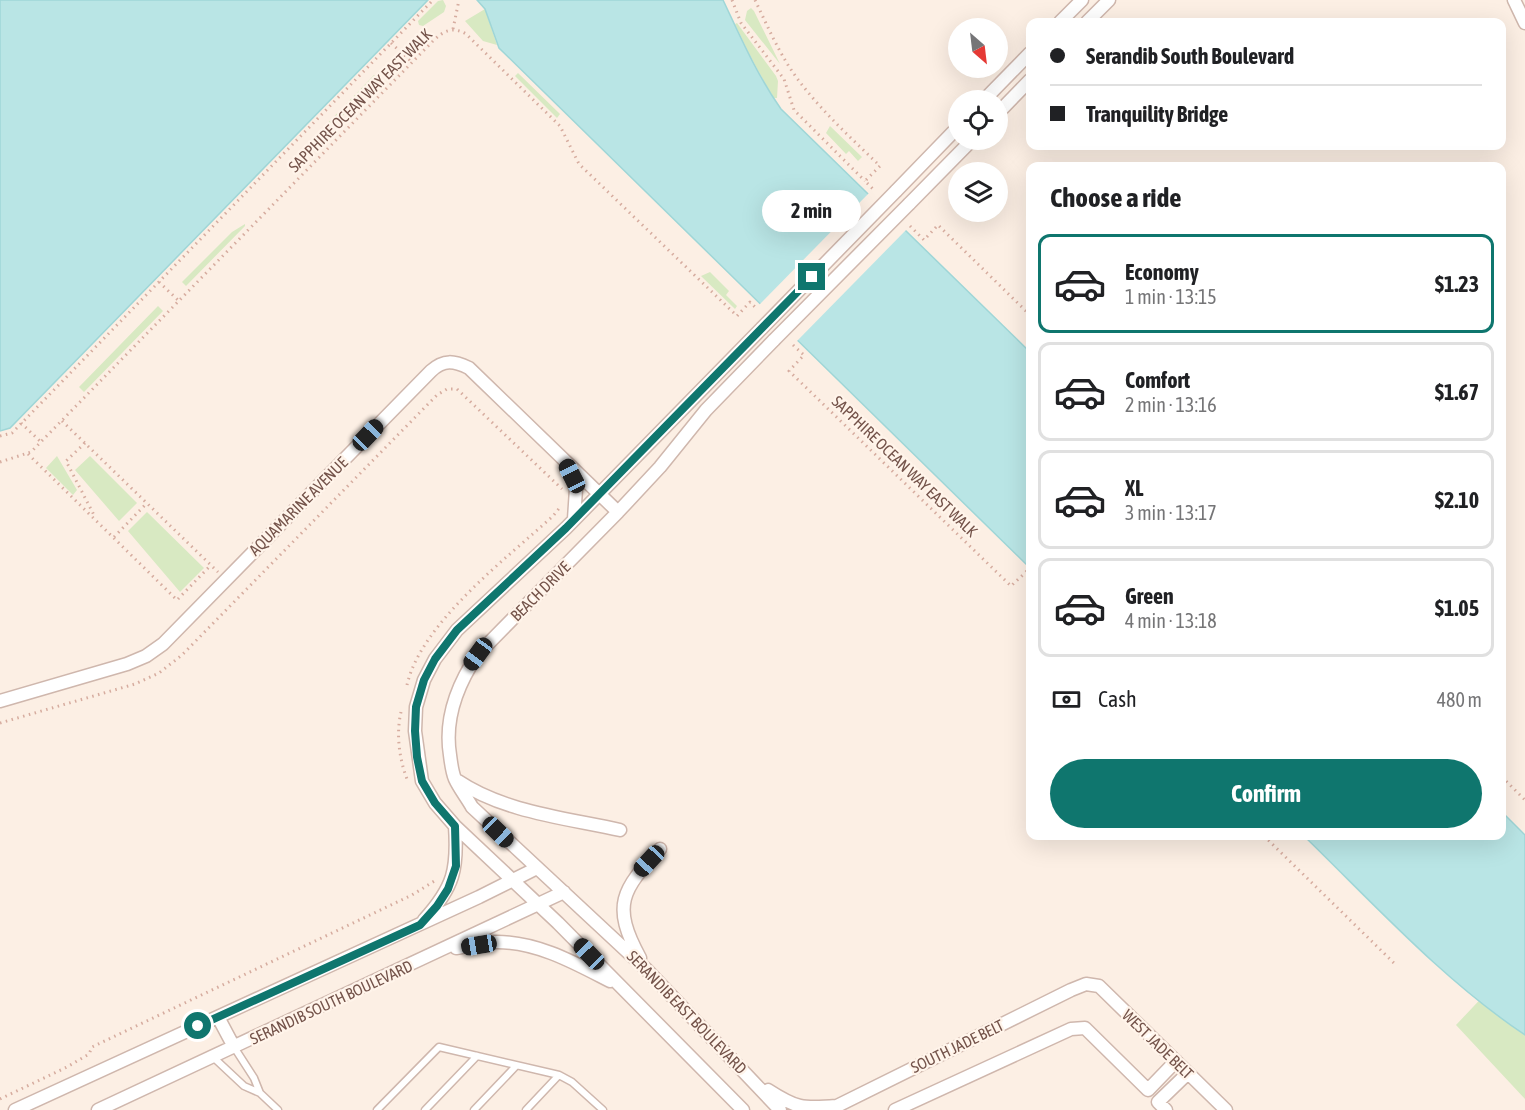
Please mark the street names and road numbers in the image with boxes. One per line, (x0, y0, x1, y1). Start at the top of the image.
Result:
street label: SAPPHIRE OCEAN WAY EAST WALK (285, 25, 435, 175)
street label: SAPPHIRE OCEAN WAY EAST WALK (829, 392, 981, 540)
street label: AQUAMARINE AVENUE (245, 453, 351, 559)
street label: BEACH DRIVE (507, 557, 574, 624)
street label: SERANDIB EAST BOULEVARD (624, 947, 750, 1077)
street label: SERANDIB SOUTH BOULEVARD (247, 956, 415, 1048)
street label: WEST JADE BELT (1119, 1006, 1197, 1082)
street label: SOUTH JADE BELT (908, 1016, 1006, 1076)

